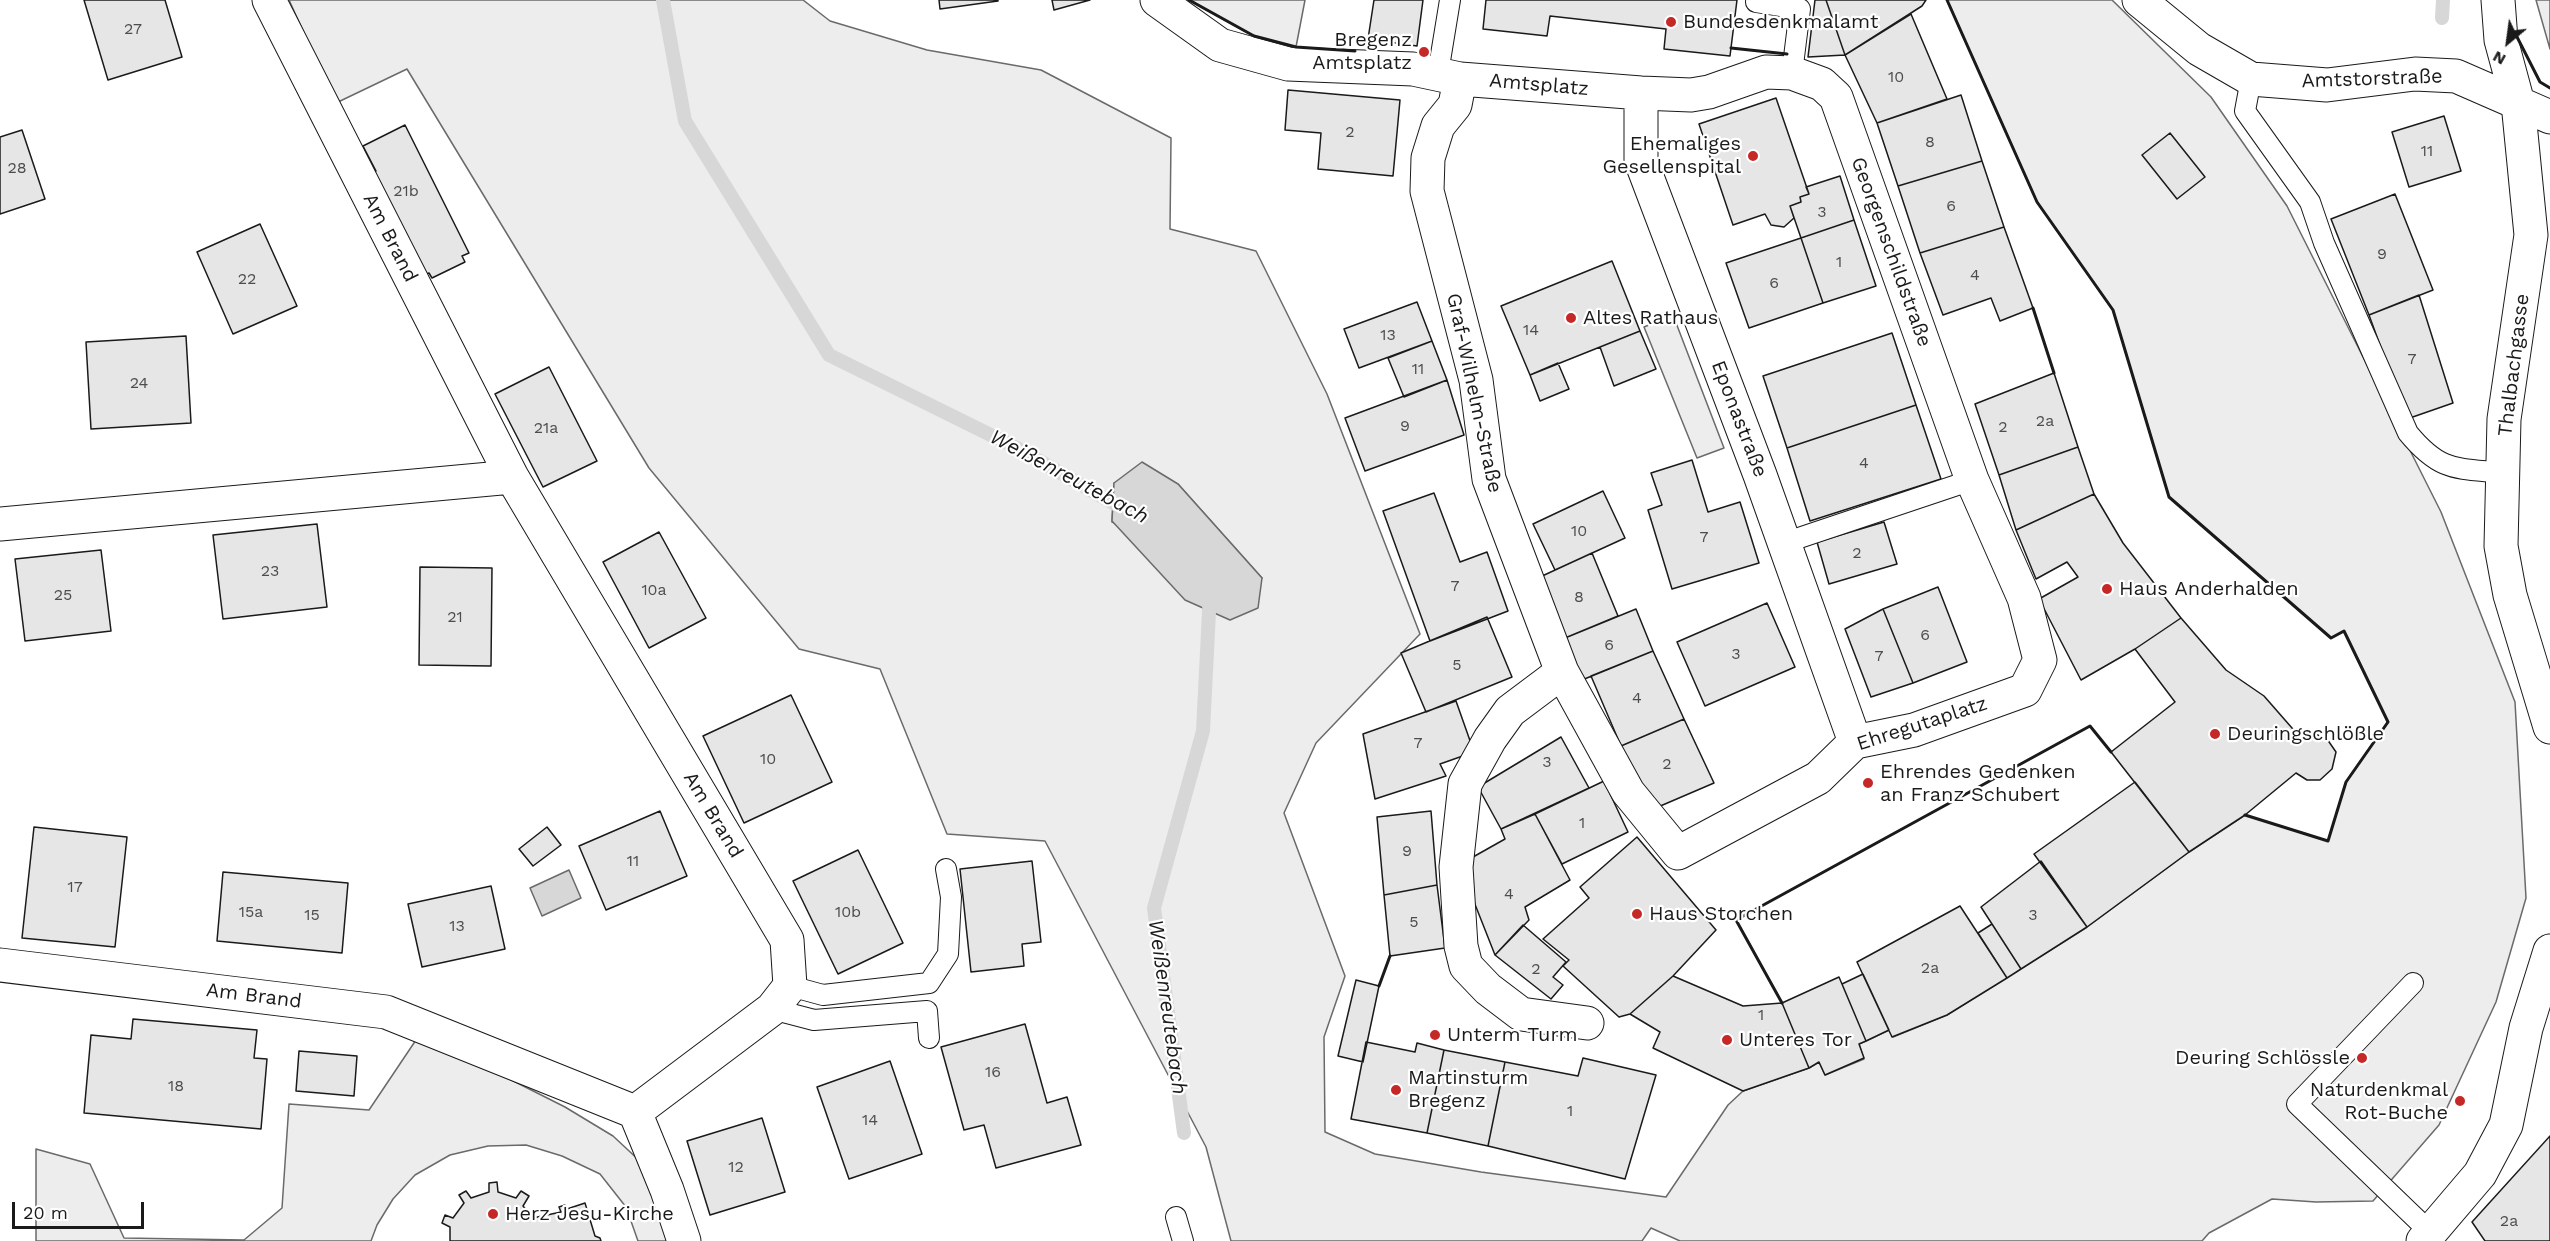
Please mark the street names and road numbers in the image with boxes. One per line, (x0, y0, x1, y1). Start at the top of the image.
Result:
street label: Amtstorstraße (2301, 65, 2443, 93)
street label: Amtsplatz (1488, 69, 1590, 101)
street label: Georgenschildstraße (1845, 154, 1937, 350)
street label: Am Brand (357, 190, 423, 286)
street label: Graf-Wilhelm-Straße (1441, 291, 1507, 495)
street label: Thalbachgasse (2493, 292, 2535, 438)
street label: Eponastraße (1706, 357, 1772, 481)
street label: Ehregutaplatz (1854, 692, 1990, 756)
street label: Am Brand (678, 768, 748, 862)
street label: Am Brand (205, 978, 303, 1014)

